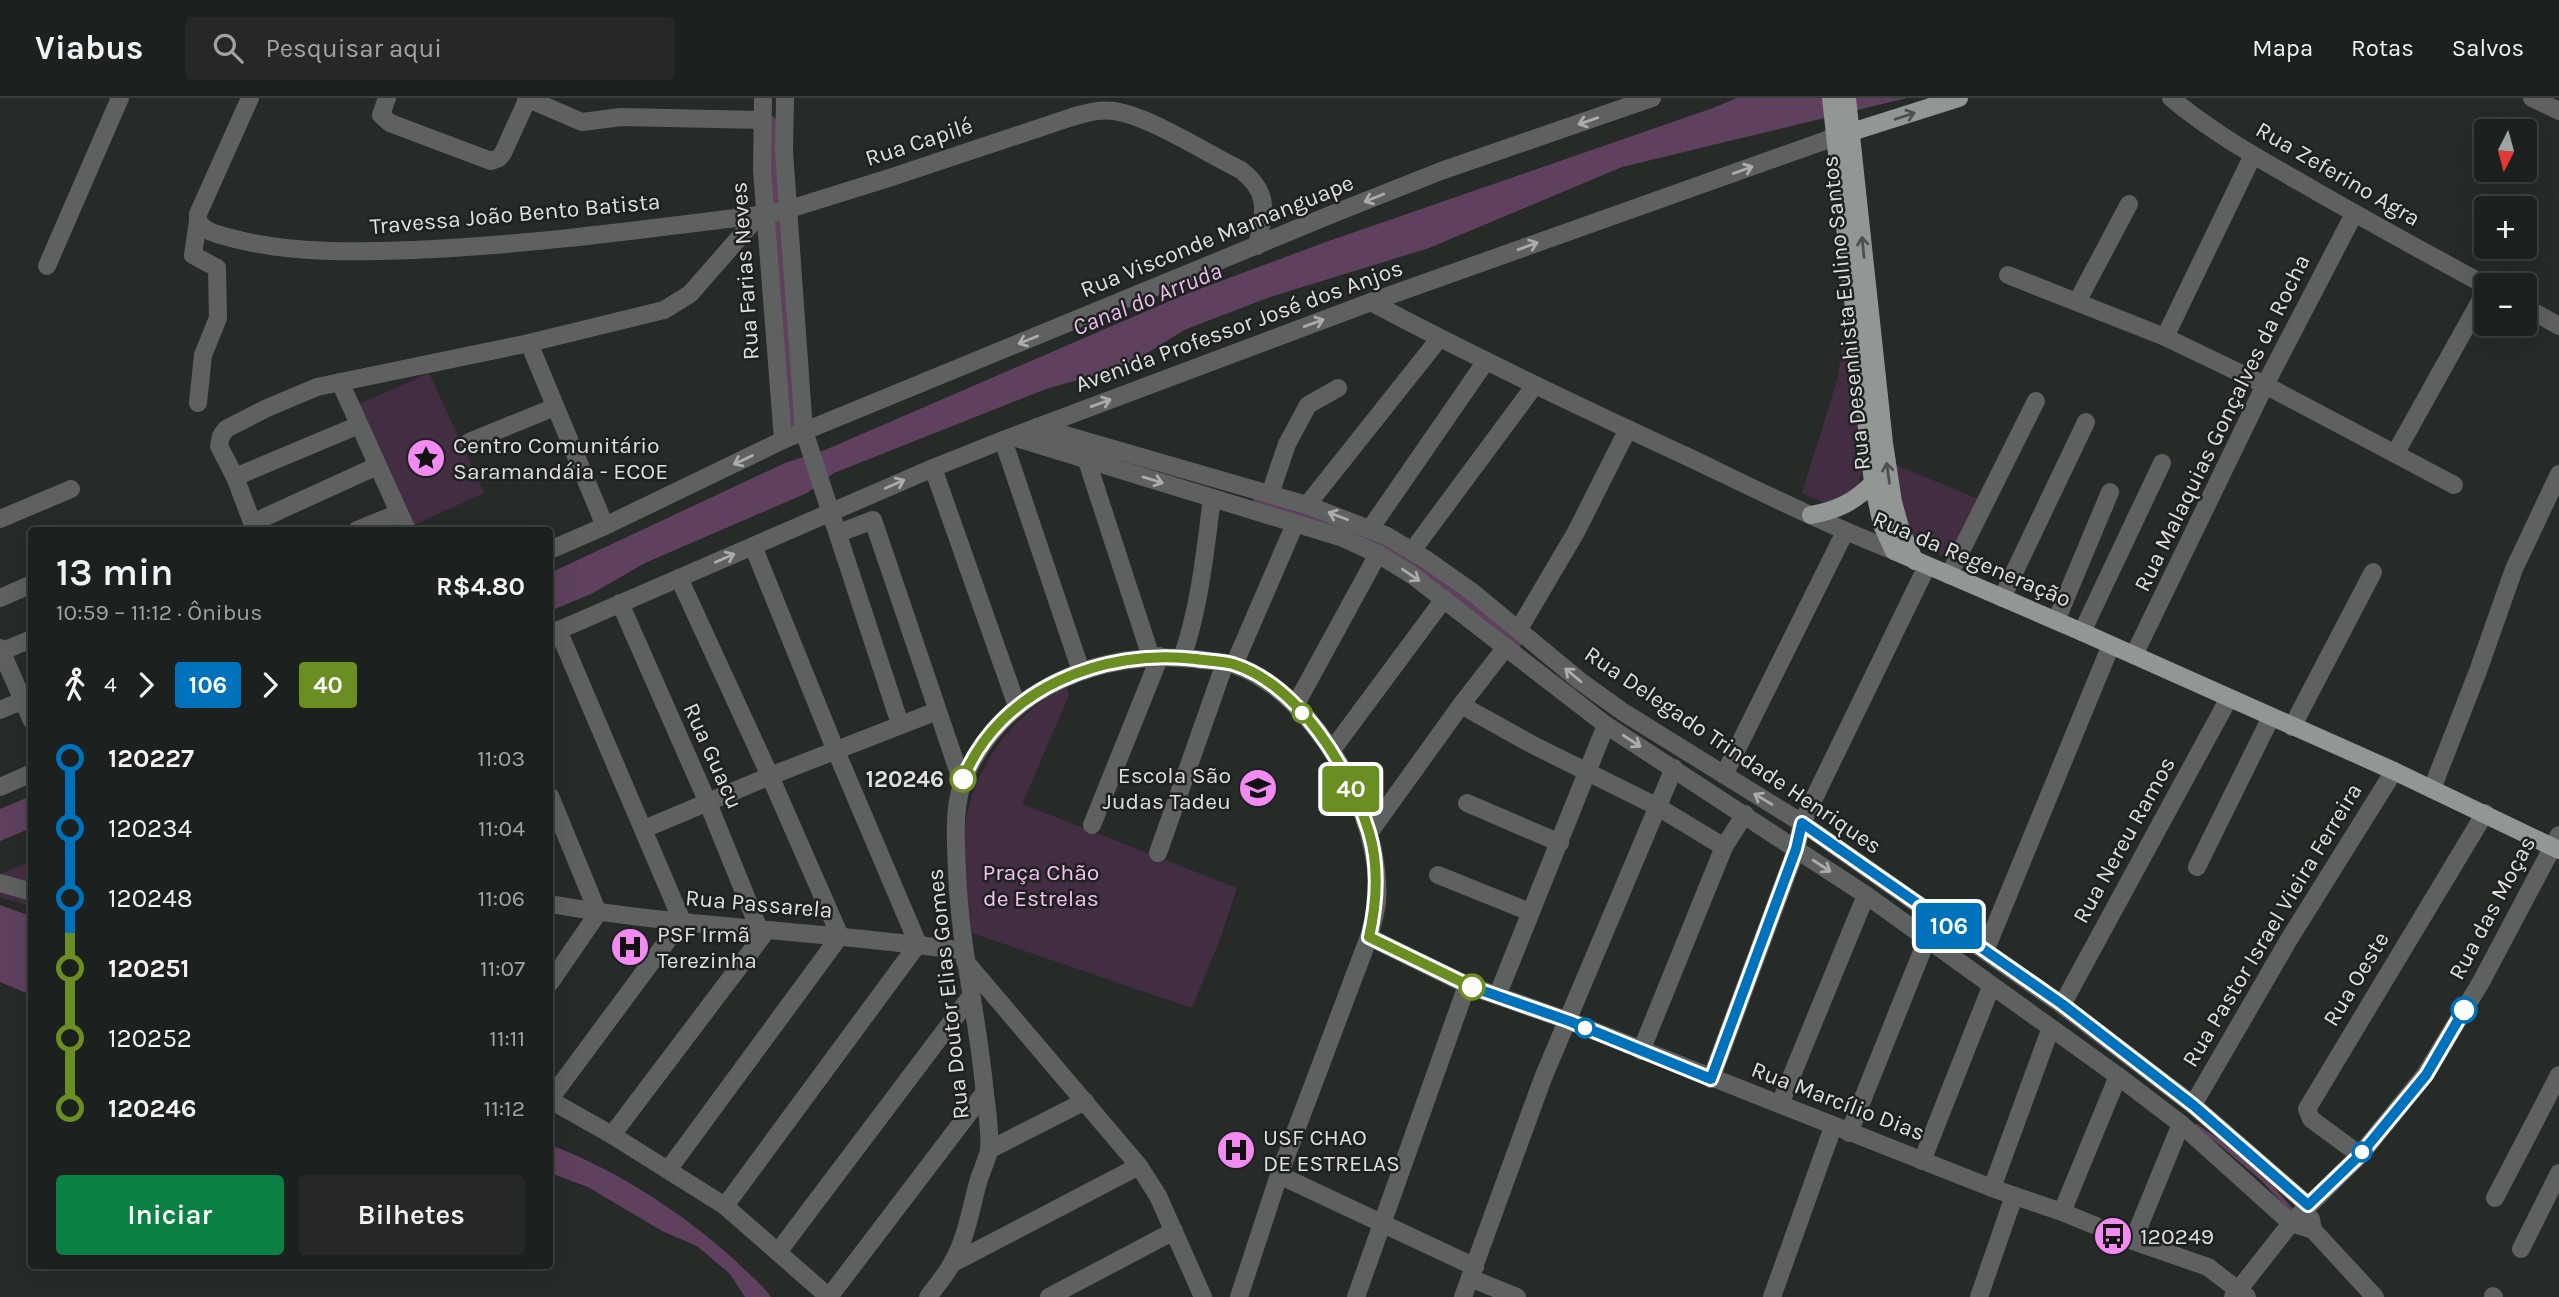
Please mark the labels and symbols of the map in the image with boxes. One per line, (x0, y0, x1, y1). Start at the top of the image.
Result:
one-way arrow (1894, 108, 1916, 121)
street label: Rua Capilé (862, 112, 976, 172)
one-way arrow (1577, 115, 1599, 128)
street label: Rua Zeferino Agra (2251, 116, 2425, 232)
north arrow (2474, 119, 2538, 182)
street label: Rua Desenhista Eulino Santos (1816, 154, 1876, 472)
one-way arrow (1731, 163, 1753, 175)
street label: Rua Visconde Mamanguape (1076, 169, 1358, 303)
street label: Rua Farias Neves (725, 181, 765, 361)
street label: Travessa João Bento Batista (369, 188, 661, 240)
one-way arrow (1364, 192, 1385, 205)
one-way arrow (1856, 236, 1869, 258)
one-way arrow (1517, 239, 1539, 251)
street label: Rua Malaquias Gonçalves da Rocha (2128, 250, 2316, 596)
street label: Avenida Professor José dos Anjos (1072, 254, 1406, 398)
water label: Canal do Arruda (1068, 256, 1226, 342)
one-way arrow (1303, 316, 1325, 329)
one-way arrow (1017, 334, 1039, 347)
one-way arrow (1090, 396, 1112, 408)
place label: Centro Comunitário Saramandáia - ECOE (453, 432, 668, 485)
place icon: Centro Comunitário Saramandáia - ECOE (405, 437, 447, 479)
one-way arrow (732, 454, 753, 467)
one-way arrow (1882, 462, 1895, 485)
one-way arrow (1141, 475, 1163, 488)
one-way arrow (883, 477, 905, 490)
street label: Rua da Regeneração (1869, 505, 2075, 613)
one-way arrow (1327, 509, 1349, 522)
one-way arrow (713, 551, 735, 564)
one-way arrow (1401, 568, 1420, 582)
street label: Rua Delegado Trindade Henriques (1579, 640, 1887, 860)
one-way arrow (1564, 667, 1582, 683)
street label: Rua Guacu (678, 699, 748, 813)
unlabelled marker (1292, 703, 1312, 723)
one-way arrow (1621, 735, 1641, 749)
street label: Rua Nereu Ramos (2067, 752, 2181, 928)
place label: Escola São Judas Tadeu (1102, 762, 1231, 815)
place label: 120246 (866, 766, 944, 793)
marker: 120246 (950, 766, 976, 792)
line badge: 40 (1320, 766, 1382, 812)
school or university icon: Escola São Judas Tadeu (1237, 767, 1279, 809)
street label: Rua Pastor Israel Vieira Ferreira (2176, 778, 2368, 1072)
one-way arrow (1754, 792, 1774, 806)
street label: Rua das Moças (2443, 832, 2541, 984)
park label: Praça Chão de Estrelas (983, 859, 1099, 912)
one-way arrow (1811, 859, 1831, 873)
street label: Rua Doutor Elias Gomes (921, 867, 975, 1121)
street label: Rua Passarela (684, 884, 834, 924)
line badge: 106 (1909, 903, 1989, 949)
place label: PSF Irmã Terezinha (657, 921, 757, 974)
hospital icon: PSF Irmã Terezinha (609, 926, 651, 968)
street label: Rua Oeste (2317, 927, 2395, 1031)
unlabelled marker (1459, 974, 1485, 1000)
unlabelled marker (2451, 997, 2477, 1023)
unlabelled marker (1575, 1018, 1595, 1038)
street label: Rua Marcílio Dias (1748, 1056, 1928, 1146)
place label: USF CHAO DE ESTRELAS (1263, 1124, 1400, 1177)
hospital icon: USF CHAO DE ESTRELAS (1215, 1129, 1257, 1171)
unlabelled marker (2352, 1142, 2372, 1162)
bus stop icon: 120249 (2092, 1215, 2134, 1257)
place label: 120249 (2140, 1223, 2214, 1250)

